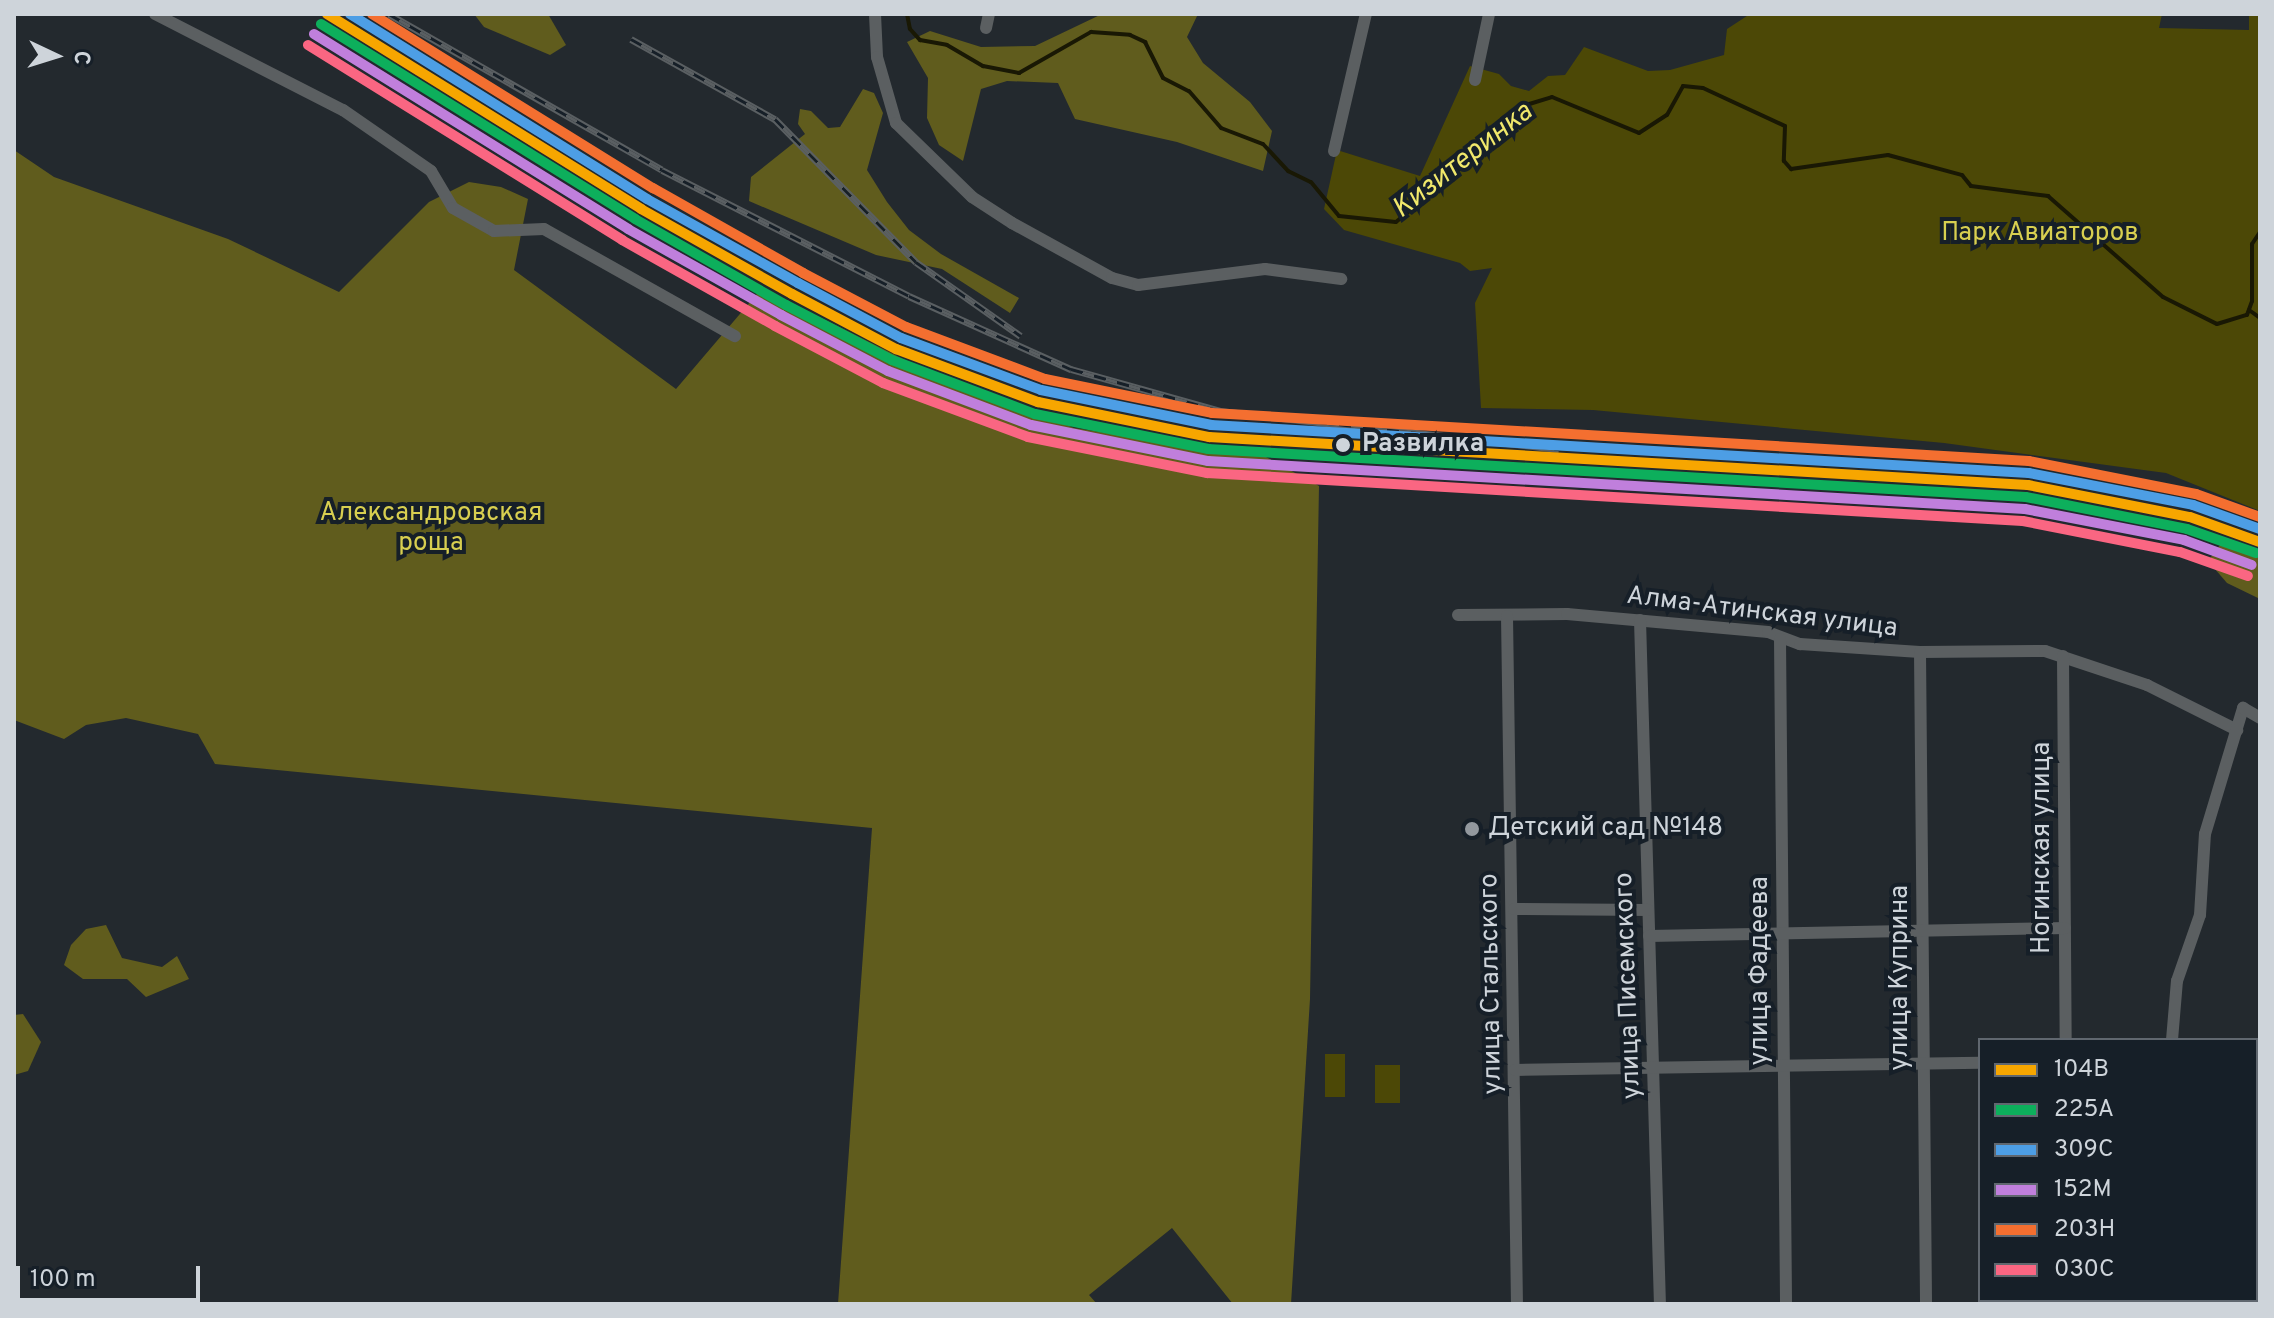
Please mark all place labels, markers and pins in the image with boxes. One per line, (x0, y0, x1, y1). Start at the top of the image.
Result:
place label: Развилка (1362, 429, 1484, 461)
marker: Развилка (1331, 433, 1355, 457)
place label: Детский сад №148 (1488, 813, 1723, 845)
marker: Детский сад №148 (1463, 820, 1481, 838)

